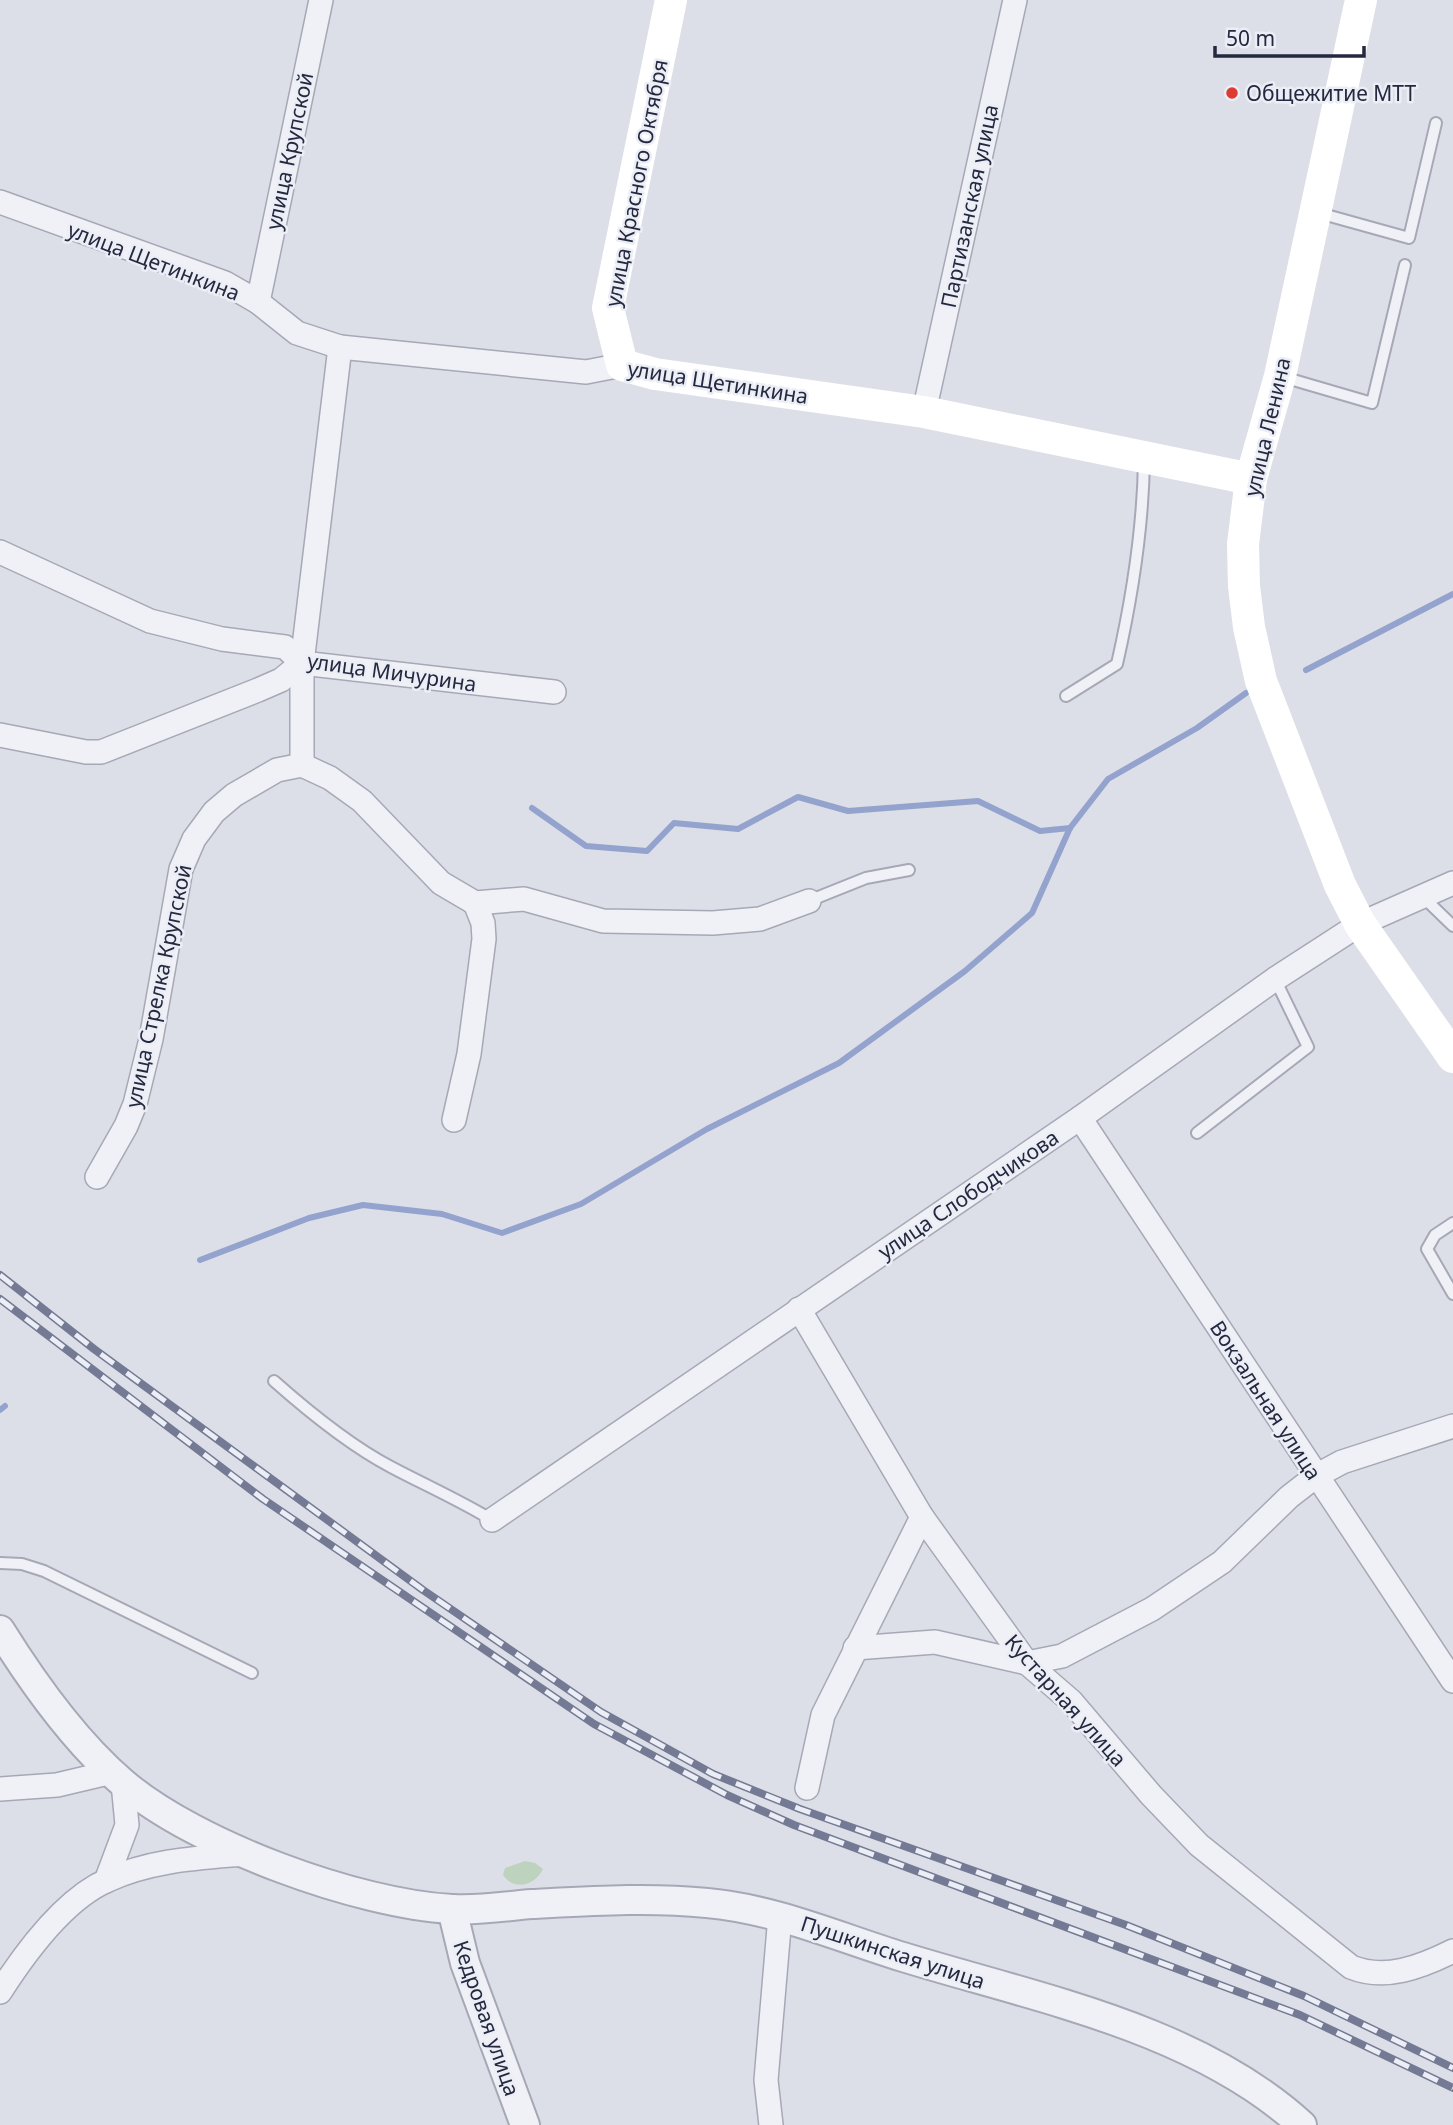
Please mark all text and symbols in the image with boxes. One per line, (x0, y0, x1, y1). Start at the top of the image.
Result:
scale bar (1215, 14, 1364, 58)
text: 50 m (1226, 24, 1275, 52)
street label: улица Красного Октября (598, 57, 674, 309)
street label: улица Крупской (259, 70, 319, 232)
place label: Общежитие МТТ (1246, 79, 1416, 107)
marker: Общежитие МТТ (1224, 85, 1240, 101)
street label: Партизанская улица (934, 102, 1004, 310)
street label: улица Щетинкина (64, 215, 244, 307)
street label: улица Щетинкина (626, 354, 810, 410)
street label: улица Ленина (1237, 355, 1297, 499)
street label: улица Мичурина (306, 646, 478, 698)
street label: улица Стрелка Крупской (119, 862, 197, 1110)
street label: улица Слободчикова (872, 1123, 1064, 1265)
street label: Вокзальная улица (1204, 1315, 1328, 1485)
street label: Кустарная улица (999, 1628, 1133, 1772)
street label: Пушкинская улица (797, 1909, 989, 1995)
street label: Кедровая улица (447, 1937, 527, 2099)

